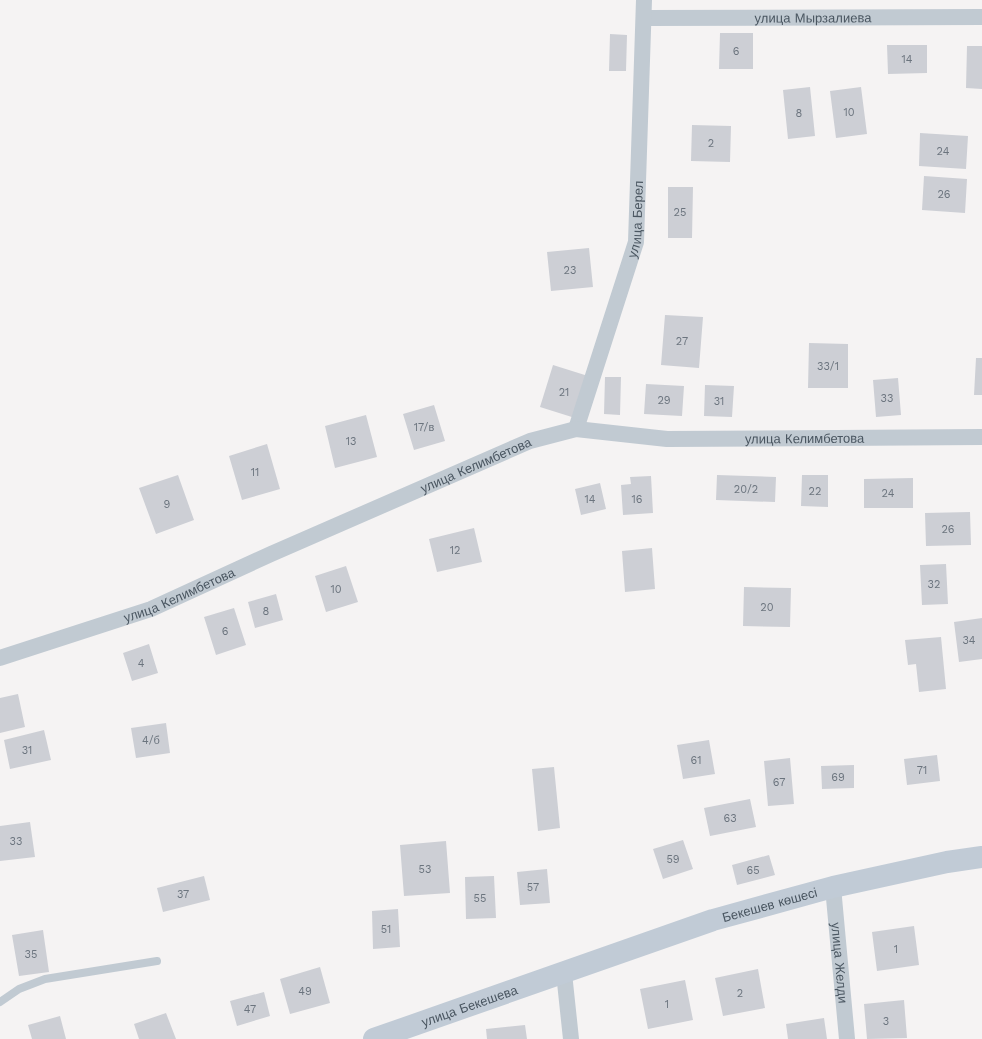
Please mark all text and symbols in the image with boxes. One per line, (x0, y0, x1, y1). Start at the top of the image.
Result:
street label: улица Мырзалиева (755, 10, 872, 25)
house number: 6 (733, 45, 740, 58)
house number: 14 (901, 53, 913, 66)
house number: 10 (843, 106, 855, 119)
house number: 8 (796, 107, 803, 120)
house number: 2 (708, 137, 714, 150)
house number: 24 (937, 145, 950, 158)
street label: улица Берел (624, 180, 646, 260)
house number: 26 (937, 188, 951, 201)
house number: 25 (674, 206, 686, 219)
house number: 23 (564, 264, 576, 277)
house number: 27 (676, 335, 688, 348)
house number: 33/1 (817, 360, 839, 373)
house number: 21 (559, 386, 569, 399)
house number: 33 (881, 392, 893, 405)
house number: 29 (657, 394, 671, 407)
house number: 31 (714, 395, 724, 408)
house number: 17/в (414, 421, 434, 434)
street label: улица Келимбетова (745, 430, 865, 446)
street label: улица Келимбетова (418, 434, 534, 495)
house number: 13 (346, 435, 356, 448)
house number: 11 (251, 466, 259, 479)
house number: 20/2 (734, 483, 758, 496)
house number: 22 (809, 485, 821, 498)
house number: 24 (882, 487, 895, 500)
house number: 14 (584, 493, 596, 506)
house number: 16 (632, 493, 643, 506)
house number: 9 (164, 498, 171, 511)
house number: 26 (941, 523, 955, 536)
house number: 12 (450, 544, 460, 557)
street label: улица Келимбетова (122, 564, 238, 625)
house number: 32 (928, 578, 940, 591)
house number: 10 (330, 583, 342, 596)
house number: 20 (760, 601, 774, 614)
house number: 8 (263, 605, 270, 618)
house number: 6 (222, 625, 229, 638)
house number: 34 (962, 634, 976, 647)
house number: 4 (138, 657, 145, 670)
house number: 4/б (142, 734, 160, 747)
house number: 31 (22, 744, 32, 757)
house number: 61 (691, 754, 701, 767)
house number: 71 (917, 764, 927, 777)
house number: 69 (831, 771, 845, 784)
house number: 67 (773, 776, 785, 789)
house number: 63 (723, 812, 737, 825)
house number: 33 (10, 835, 22, 848)
house number: 59 (666, 853, 680, 866)
house number: 53 (419, 863, 431, 876)
house number: 65 (746, 864, 760, 877)
house number: 57 (527, 881, 539, 894)
street label: Бекешев көшесі (720, 884, 819, 925)
house number: 37 (177, 888, 189, 901)
house number: 55 (474, 892, 486, 905)
street label: улица Желди (829, 921, 851, 1004)
house number: 51 (381, 923, 391, 936)
house number: 1 (894, 943, 898, 956)
house number: 35 (25, 948, 37, 961)
street label: улица Бекешева (419, 982, 520, 1029)
house number: 49 (298, 985, 312, 998)
house number: 2 (737, 987, 743, 1000)
house number: 1 (665, 998, 669, 1011)
house number: 47 (244, 1003, 256, 1016)
house number: 3 (883, 1015, 889, 1028)

